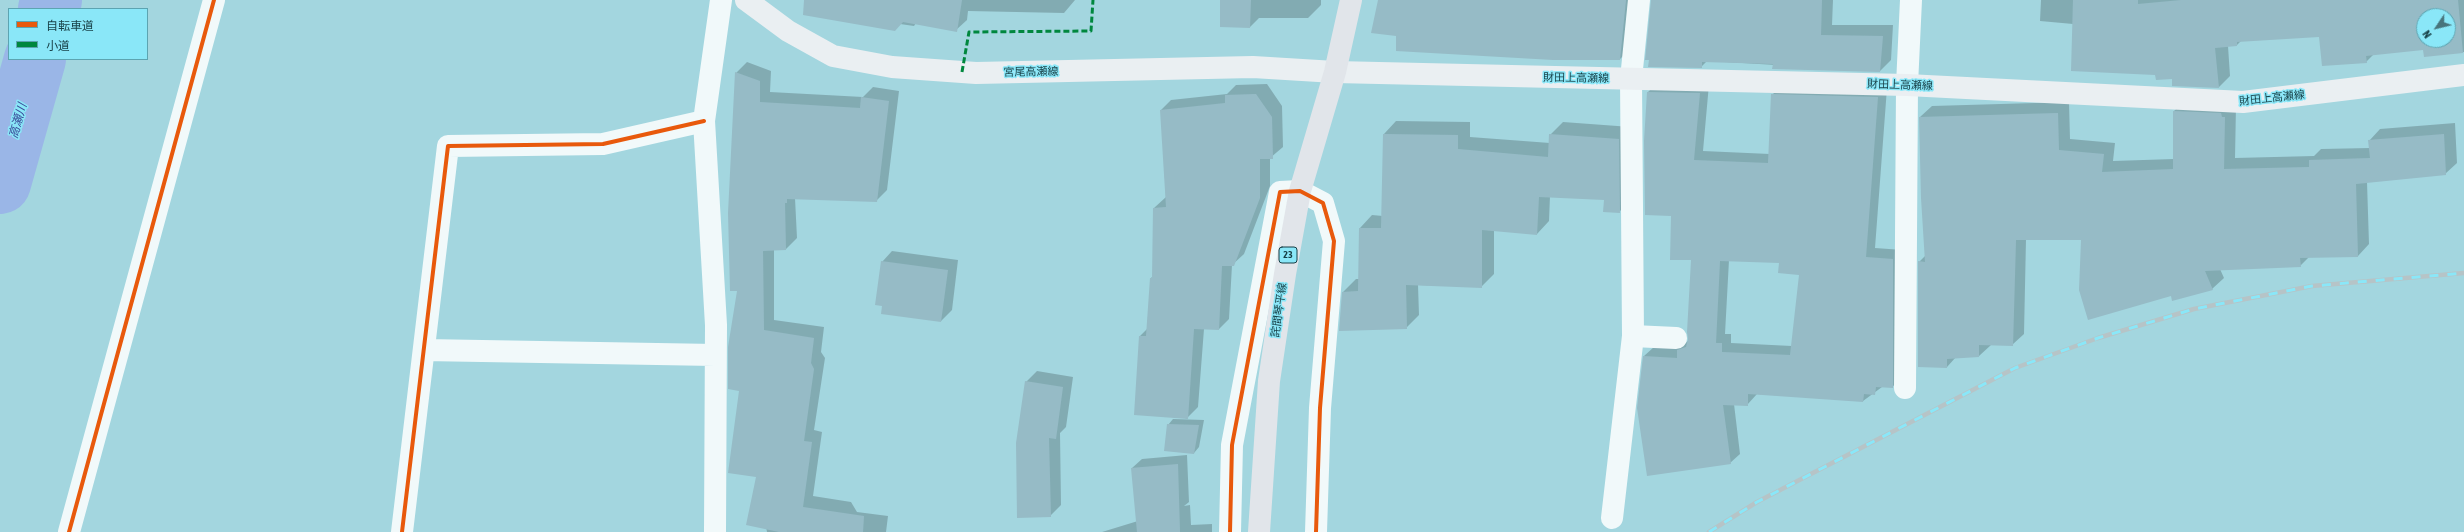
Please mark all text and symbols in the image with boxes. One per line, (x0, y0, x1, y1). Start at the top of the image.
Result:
legend (8, 8, 148, 60)
north arrow (2416, 8, 2456, 48)
text: 自転車道 (46, 19, 94, 33)
text: N (2420, 28, 2434, 40)
text: 小道 (46, 39, 70, 53)
street label: 宮尾高瀬線 (1003, 65, 1059, 79)
street label: 財田上高瀬線 (1543, 71, 1609, 85)
street label: 財田上高瀬線 (1867, 77, 1933, 93)
street label: 財田上高瀬線 (2238, 88, 2306, 108)
water label: 高瀬川 (6, 102, 30, 140)
road number: 23 (1279, 247, 1297, 263)
street label: 詫間琴平線 (1269, 282, 1289, 338)

